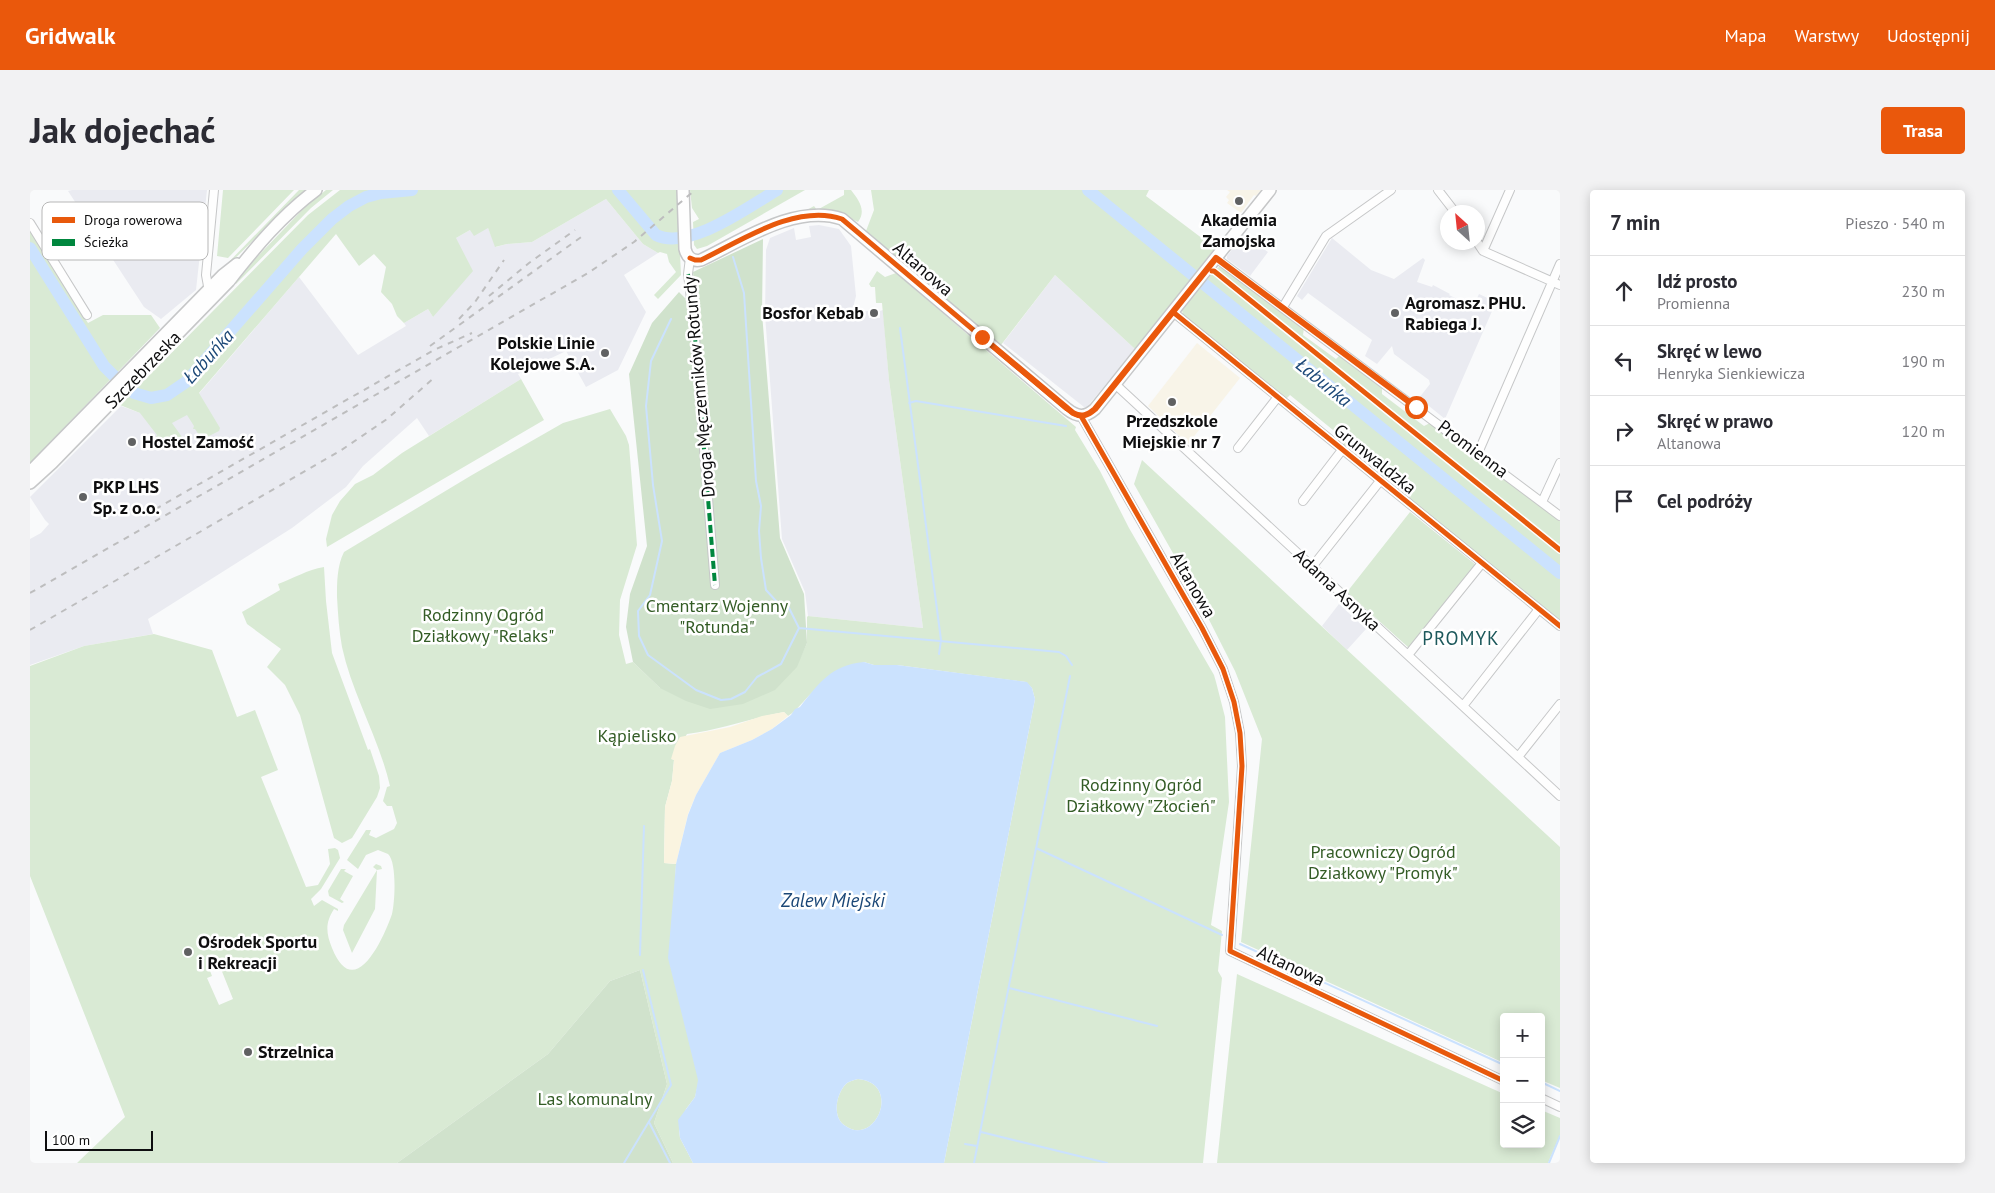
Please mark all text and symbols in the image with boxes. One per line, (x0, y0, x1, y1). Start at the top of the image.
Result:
text: Gridwalk (25, 20, 115, 51)
text: Mapa (1725, 24, 1766, 47)
text: Warstwy (1794, 24, 1859, 47)
text: Udostępnij (1887, 24, 1970, 47)
text: Jak dojechać (30, 107, 215, 153)
button: Trasa (1881, 107, 1965, 154)
marker: Akademia Zamojska (1233, 195, 1245, 207)
legend (42, 202, 208, 260)
north arrow (1440, 205, 1485, 250)
place label: Akademia Zamojska (1201, 208, 1277, 252)
text: 7 min (1610, 209, 1660, 236)
text: Droga rowerowa (84, 211, 182, 229)
text: Pieszo · 540 m (1845, 213, 1945, 233)
text: Ścieżka (84, 233, 128, 251)
street label: Altanowa (889, 236, 958, 301)
text: Idź prosto (1657, 269, 1737, 293)
street label: Droga Męczenników Rotundy (677, 275, 720, 499)
icon: ahead (1610, 277, 1638, 305)
text: 230 m (1902, 281, 1945, 301)
place label: Agromasz. PHU. Rabiega J. (1405, 291, 1526, 335)
text: Promienna (1657, 293, 1730, 313)
place label: Bosfor Kebab (762, 301, 864, 324)
marker: Bosfor Kebab (868, 307, 880, 319)
marker: Agromasz. PHU. Rabiega J. (1389, 307, 1401, 319)
water label: Łabuńka (177, 323, 239, 388)
street label: Szczebrzeska (100, 326, 186, 414)
route end (971, 326, 994, 349)
place label: Polskie Linie Kolejowe S.A. (490, 331, 595, 375)
text: Skręć w lewo (1657, 339, 1762, 363)
marker: Polskie Linie Kolejowe S.A. (599, 347, 611, 359)
icon: left (1610, 347, 1638, 375)
text: 190 m (1902, 351, 1945, 371)
water label: Łabuńka (1291, 352, 1357, 412)
text: Henryka Sienkiewicza (1657, 363, 1805, 383)
marker: Przedszkole Miejskie nr 7 (1166, 396, 1178, 408)
route start (1405, 396, 1428, 419)
place label: Przedszkole Miejskie nr 7 (1122, 409, 1222, 453)
text: Skręć w prawo (1657, 409, 1773, 433)
street label: Promienna (1433, 415, 1513, 483)
icon: right (1610, 417, 1638, 445)
street label: Grunwaldzka (1329, 418, 1421, 499)
text: 120 m (1902, 421, 1945, 441)
place label: Hostel Zamość (142, 430, 254, 453)
text: Altanowa (1657, 433, 1721, 453)
marker: Hostel Zamość (126, 436, 138, 448)
place label: PKP LHS Sp. z o.o. (93, 475, 160, 519)
icon: arrive (1610, 487, 1638, 515)
text: Cel podróży (1657, 489, 1752, 513)
marker: PKP LHS Sp. z o.o. (77, 491, 89, 503)
street label: Adama Asnyka (1289, 543, 1386, 636)
street label: Altanowa (1165, 548, 1221, 622)
park label: Cmentarz Wojenny "Rotunda" (646, 594, 789, 638)
park label: Rodzinny Ogród Działkowy "Relaks" (412, 603, 554, 647)
district label: PROMYK (1422, 626, 1500, 650)
park label: Kąpielisko (598, 724, 676, 747)
park label: Rodzinny Ogród Działkowy "Złocień" (1066, 773, 1216, 817)
park label: Pracowniczy Ogród Działkowy "Promyk" (1308, 840, 1458, 884)
water label: Zalew Miejski (780, 888, 886, 912)
place label: Ośrodek Sportu i Rekreacji (198, 930, 317, 974)
street label: Altanowa (1254, 940, 1329, 991)
marker: Ośrodek Sportu i Rekreacji (182, 946, 194, 958)
map controls (1500, 1013, 1545, 1148)
button: + (1500, 1013, 1545, 1058)
place label: Strzelnica (258, 1040, 334, 1063)
marker: Strzelnica (242, 1046, 254, 1058)
button: − (1500, 1058, 1545, 1103)
park label: Las komunalny (538, 1087, 653, 1110)
button: layers (1500, 1103, 1545, 1148)
scale bar (45, 1128, 152, 1151)
text: 100 m (52, 1131, 90, 1149)

